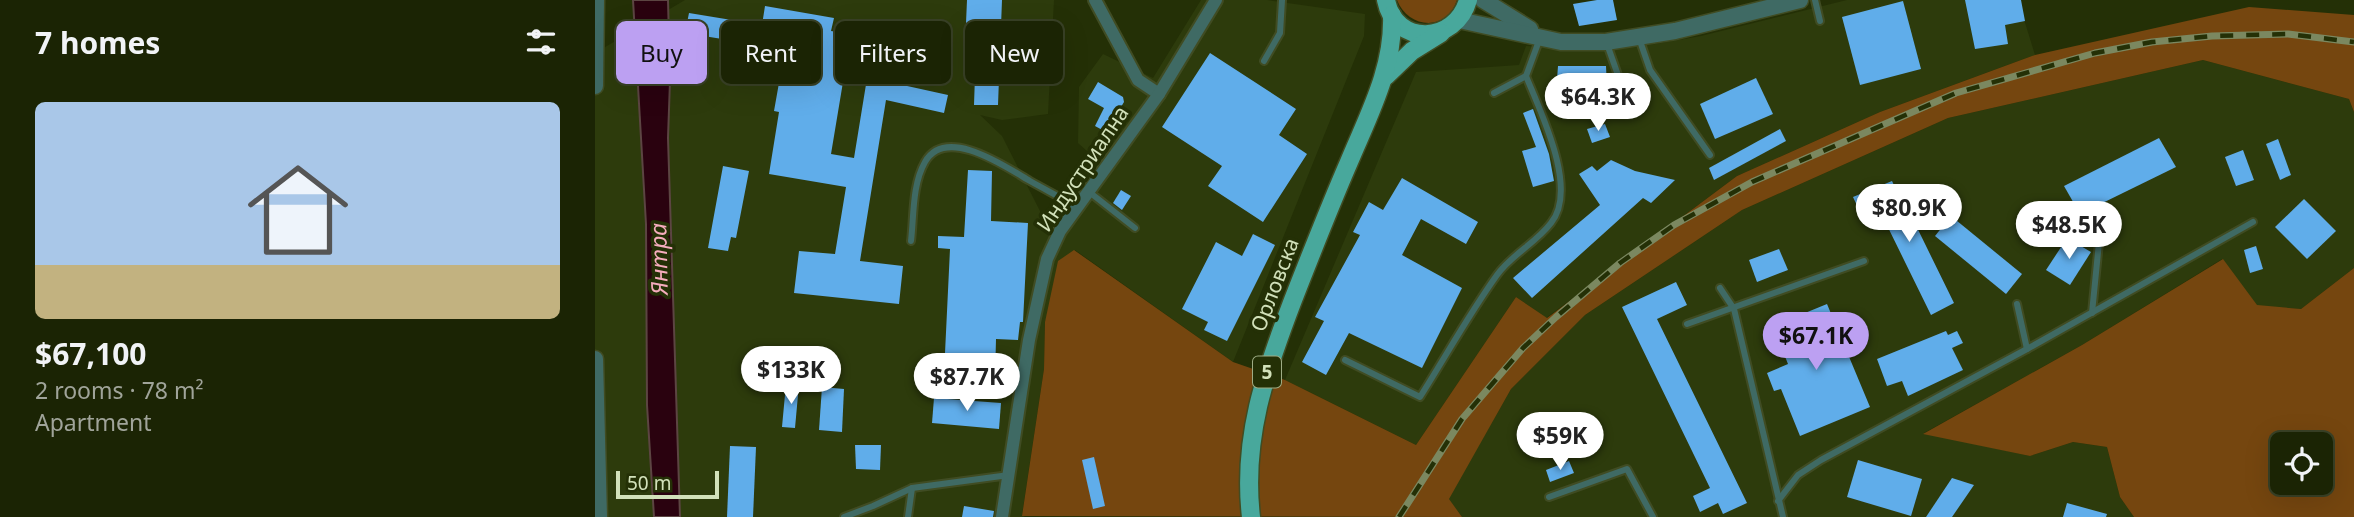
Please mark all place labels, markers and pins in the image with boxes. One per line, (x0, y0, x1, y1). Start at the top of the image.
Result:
pin: $64.3K (1541, 74, 1655, 133)
pin: $80.9K (1852, 184, 1966, 244)
pin: $48.5K (2012, 202, 2126, 261)
pin: $67.1K (1759, 312, 1873, 372)
pin: $133K (742, 346, 840, 406)
pin: $87.7K (910, 354, 1024, 413)
pin: $59K (1519, 412, 1601, 472)

